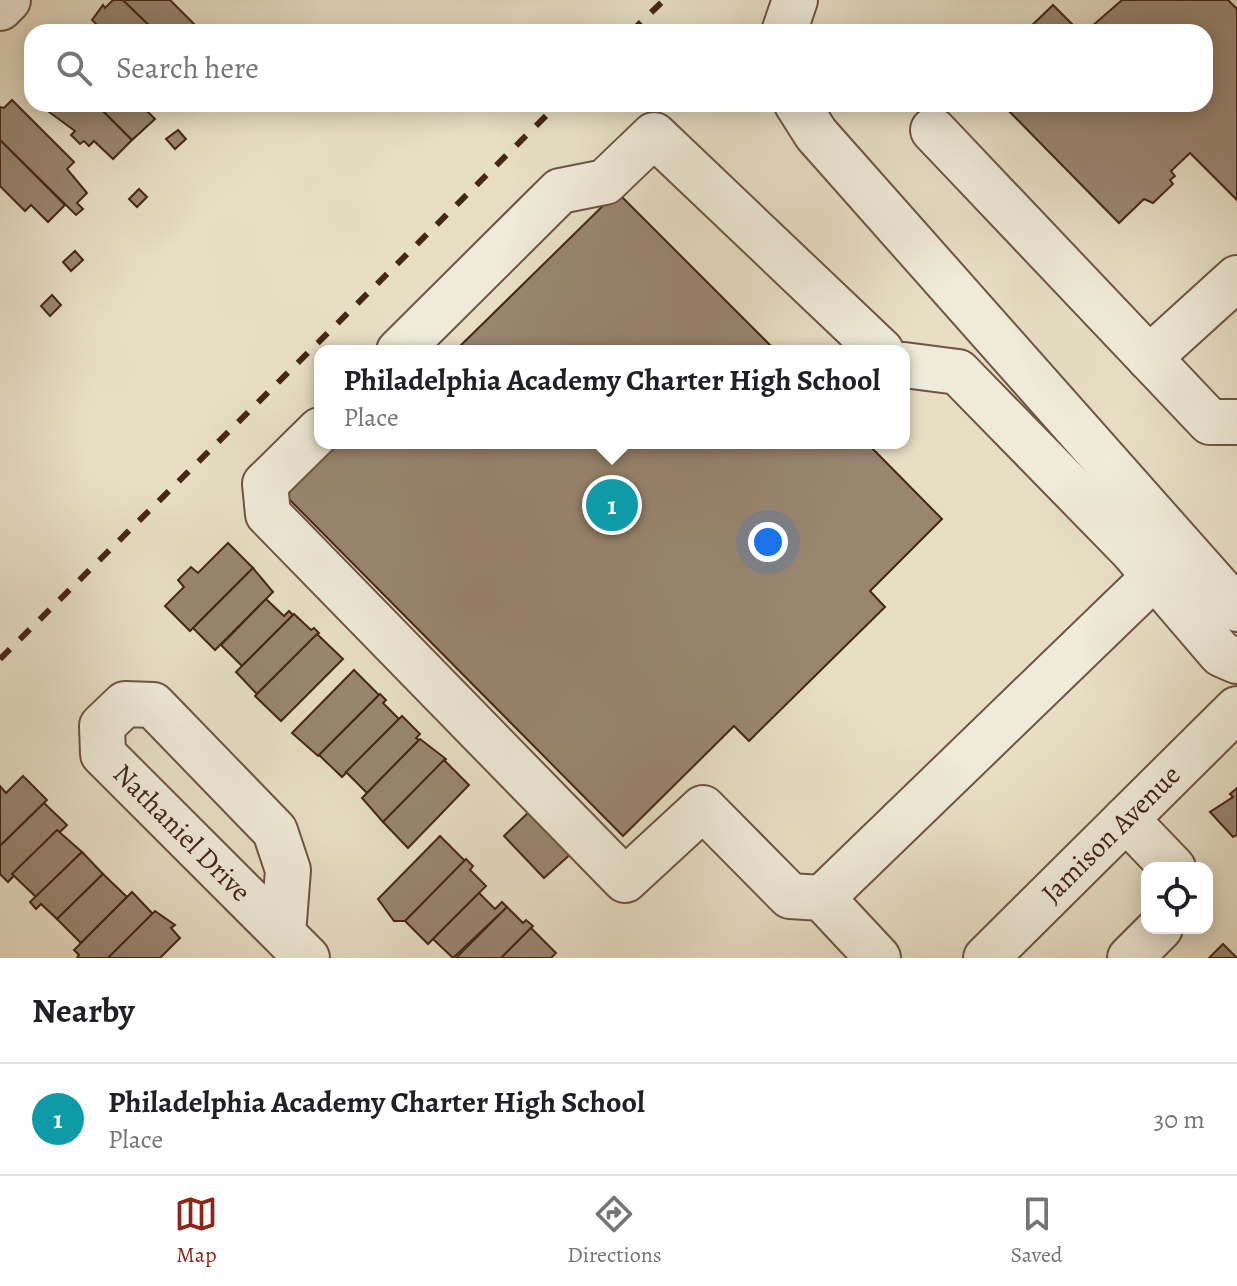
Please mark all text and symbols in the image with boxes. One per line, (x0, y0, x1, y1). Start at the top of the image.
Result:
search box (24, 24, 1213, 112)
icon: search (52, 46, 96, 90)
text: Search here (116, 48, 259, 88)
popup (314, 345, 910, 449)
text: Philadelphia Academy Charter High School (344, 360, 880, 400)
text: Place (344, 400, 399, 435)
pin: 1 (586, 475, 638, 535)
your location (748, 522, 788, 562)
street label: Nathaniel Drive (104, 755, 259, 910)
street label: Jamison Avenue (1033, 756, 1189, 912)
map controls (1141, 862, 1213, 934)
button: locate (1141, 862, 1213, 934)
text: Nearby (32, 987, 135, 1034)
text: Philadelphia Academy Charter High School (108, 1082, 645, 1122)
text: 1 (53, 1102, 63, 1137)
text: 30 m (1154, 1102, 1205, 1137)
text: Place (108, 1122, 163, 1157)
tab: Map (174, 1192, 218, 1270)
tab: Directions (567, 1192, 662, 1270)
tab: Saved (1010, 1192, 1063, 1270)

